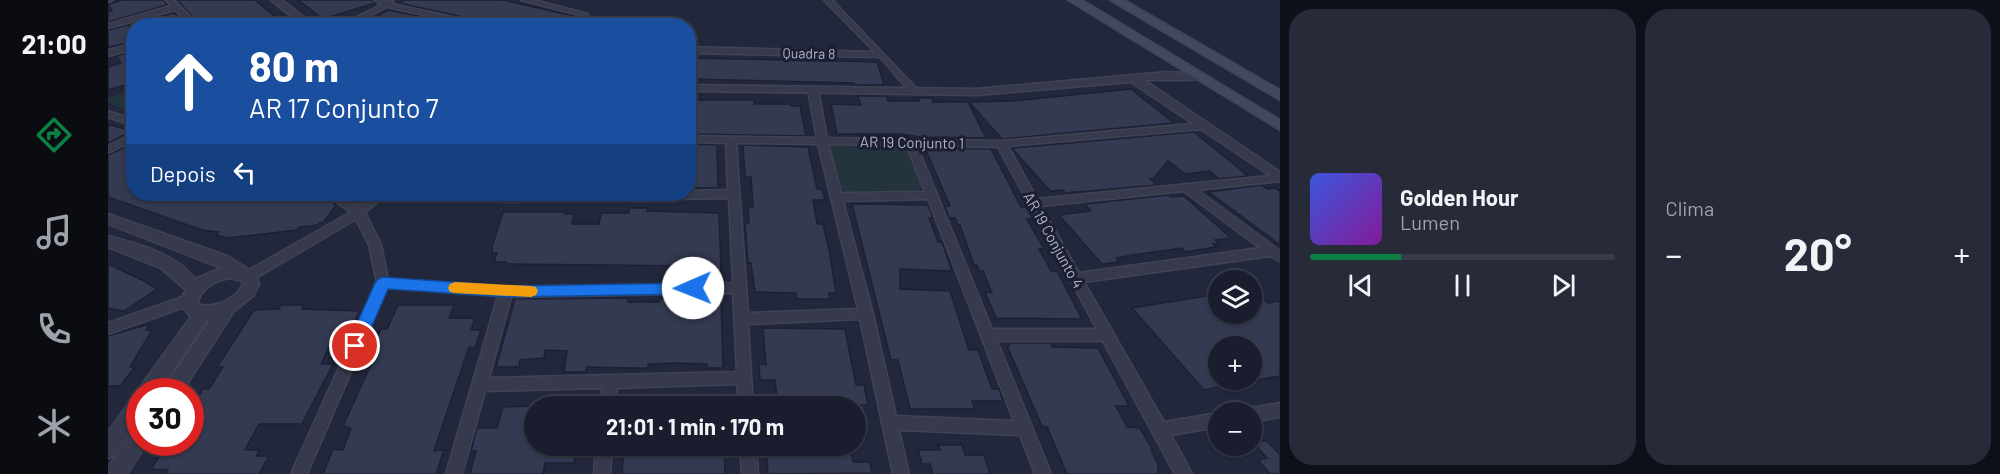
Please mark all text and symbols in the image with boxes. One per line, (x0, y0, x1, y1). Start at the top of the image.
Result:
text: 21:00 (21, 27, 87, 59)
text: 80 m (249, 40, 339, 90)
icon: ahead (150, 42, 228, 120)
street label: Quadra 8 (783, 44, 835, 62)
text: AR 17 Conjunto 7 (249, 91, 439, 123)
icon: directions (33, 114, 75, 156)
street label: AR 19 Conjunto 1 (860, 132, 964, 152)
icon: left (228, 156, 261, 189)
text: Depois (150, 160, 216, 186)
text: Golden Hour (1400, 184, 1518, 210)
street label: AR 19 Conjunto 4 (1020, 189, 1088, 291)
text: Clima (1666, 196, 1714, 220)
text: Lumen (1400, 210, 1460, 234)
icon: music (33, 211, 75, 253)
text: 20° (1784, 226, 1852, 280)
text: − (1666, 234, 1682, 274)
text: + (1954, 234, 1970, 274)
position arrow (661, 256, 725, 320)
icon: previous (1344, 269, 1377, 302)
icon: pause (1446, 269, 1479, 302)
icon: next (1547, 269, 1580, 302)
map controls (1208, 270, 1262, 456)
button: layers (1208, 270, 1262, 324)
icon: phone (33, 308, 75, 350)
pin (329, 320, 380, 371)
icon: arrive (338, 329, 371, 362)
button: + (1208, 336, 1262, 390)
speed limit sign: 30 (126, 378, 204, 456)
button: − (1208, 402, 1262, 456)
icon: climate (33, 405, 75, 447)
text: 21:01 · 1 min · 170 m (606, 413, 784, 439)

